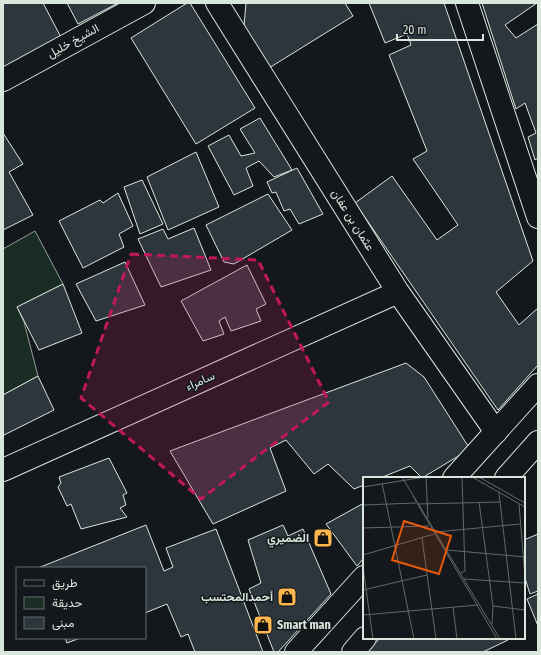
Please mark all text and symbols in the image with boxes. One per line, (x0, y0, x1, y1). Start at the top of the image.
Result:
scale bar (397, 16, 483, 42)
street label: الشيخ خليل (45, 21, 102, 63)
text: 20 m (403, 23, 427, 37)
street label: عثمان بن عفان (328, 187, 377, 254)
street label: سامراء (183, 368, 217, 395)
inset map (363, 477, 525, 639)
shop icon: الضميري (312, 527, 334, 549)
place label: الضميري (267, 531, 309, 548)
legend (16, 567, 146, 639)
text: طريق (52, 576, 78, 591)
shop icon: أحمدالمحتسب (276, 586, 298, 608)
place label: أحمدالمحتسب (201, 590, 273, 604)
text: حديقة (52, 596, 82, 610)
shop icon: Smart man (252, 614, 274, 636)
text: مبنى (52, 616, 74, 631)
place label: Smart man (277, 618, 331, 632)

